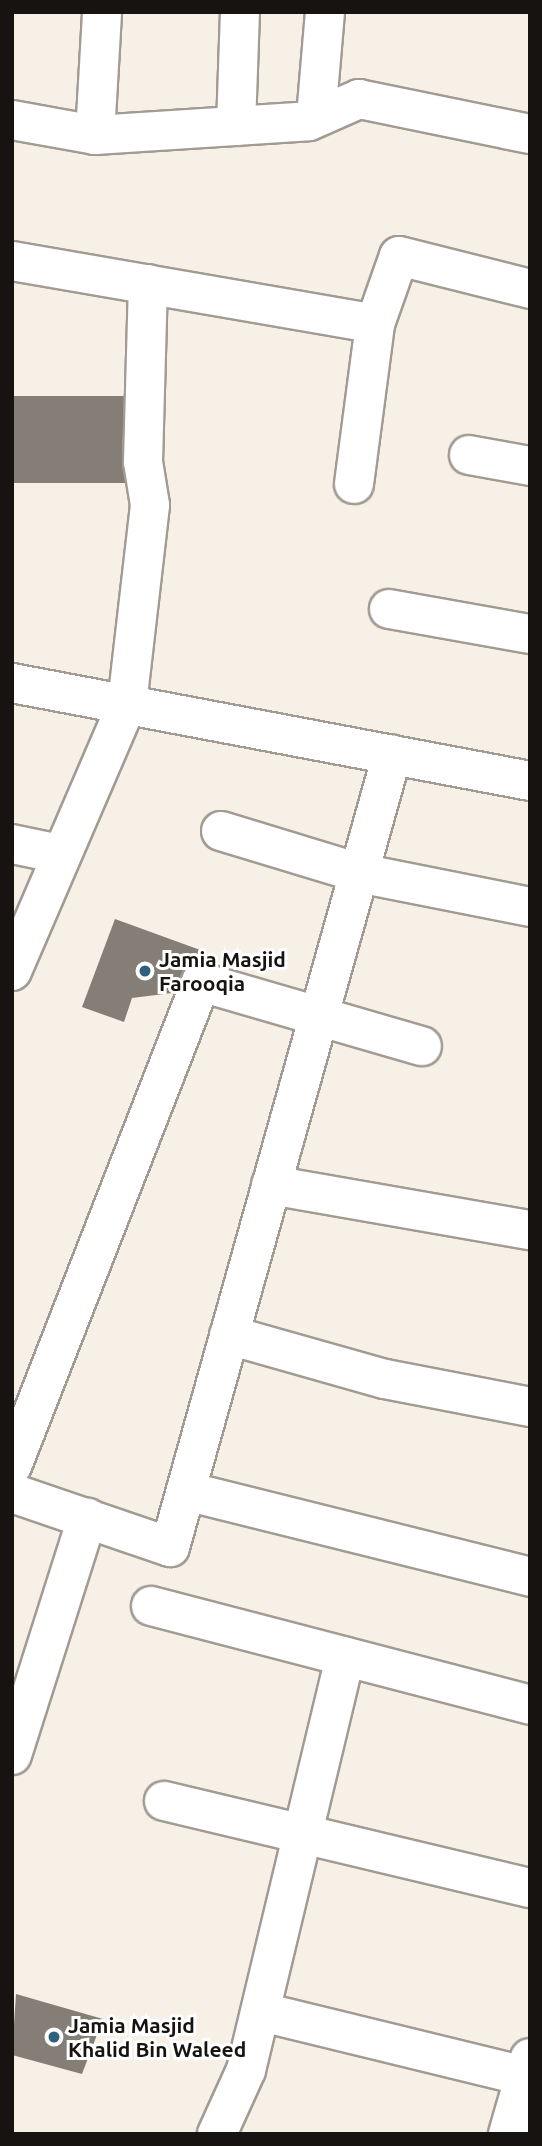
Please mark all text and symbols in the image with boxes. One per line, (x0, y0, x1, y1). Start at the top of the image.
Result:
place label: Jamia Masjid Farooqia (159, 946, 286, 996)
marker: Jamia Masjid Farooqia (137, 963, 153, 979)
place label: Jamia Masjid Khalid Bin Waleed (68, 2012, 246, 2062)
marker: Jamia Masjid Khalid Bin Waleed (46, 2029, 62, 2045)

